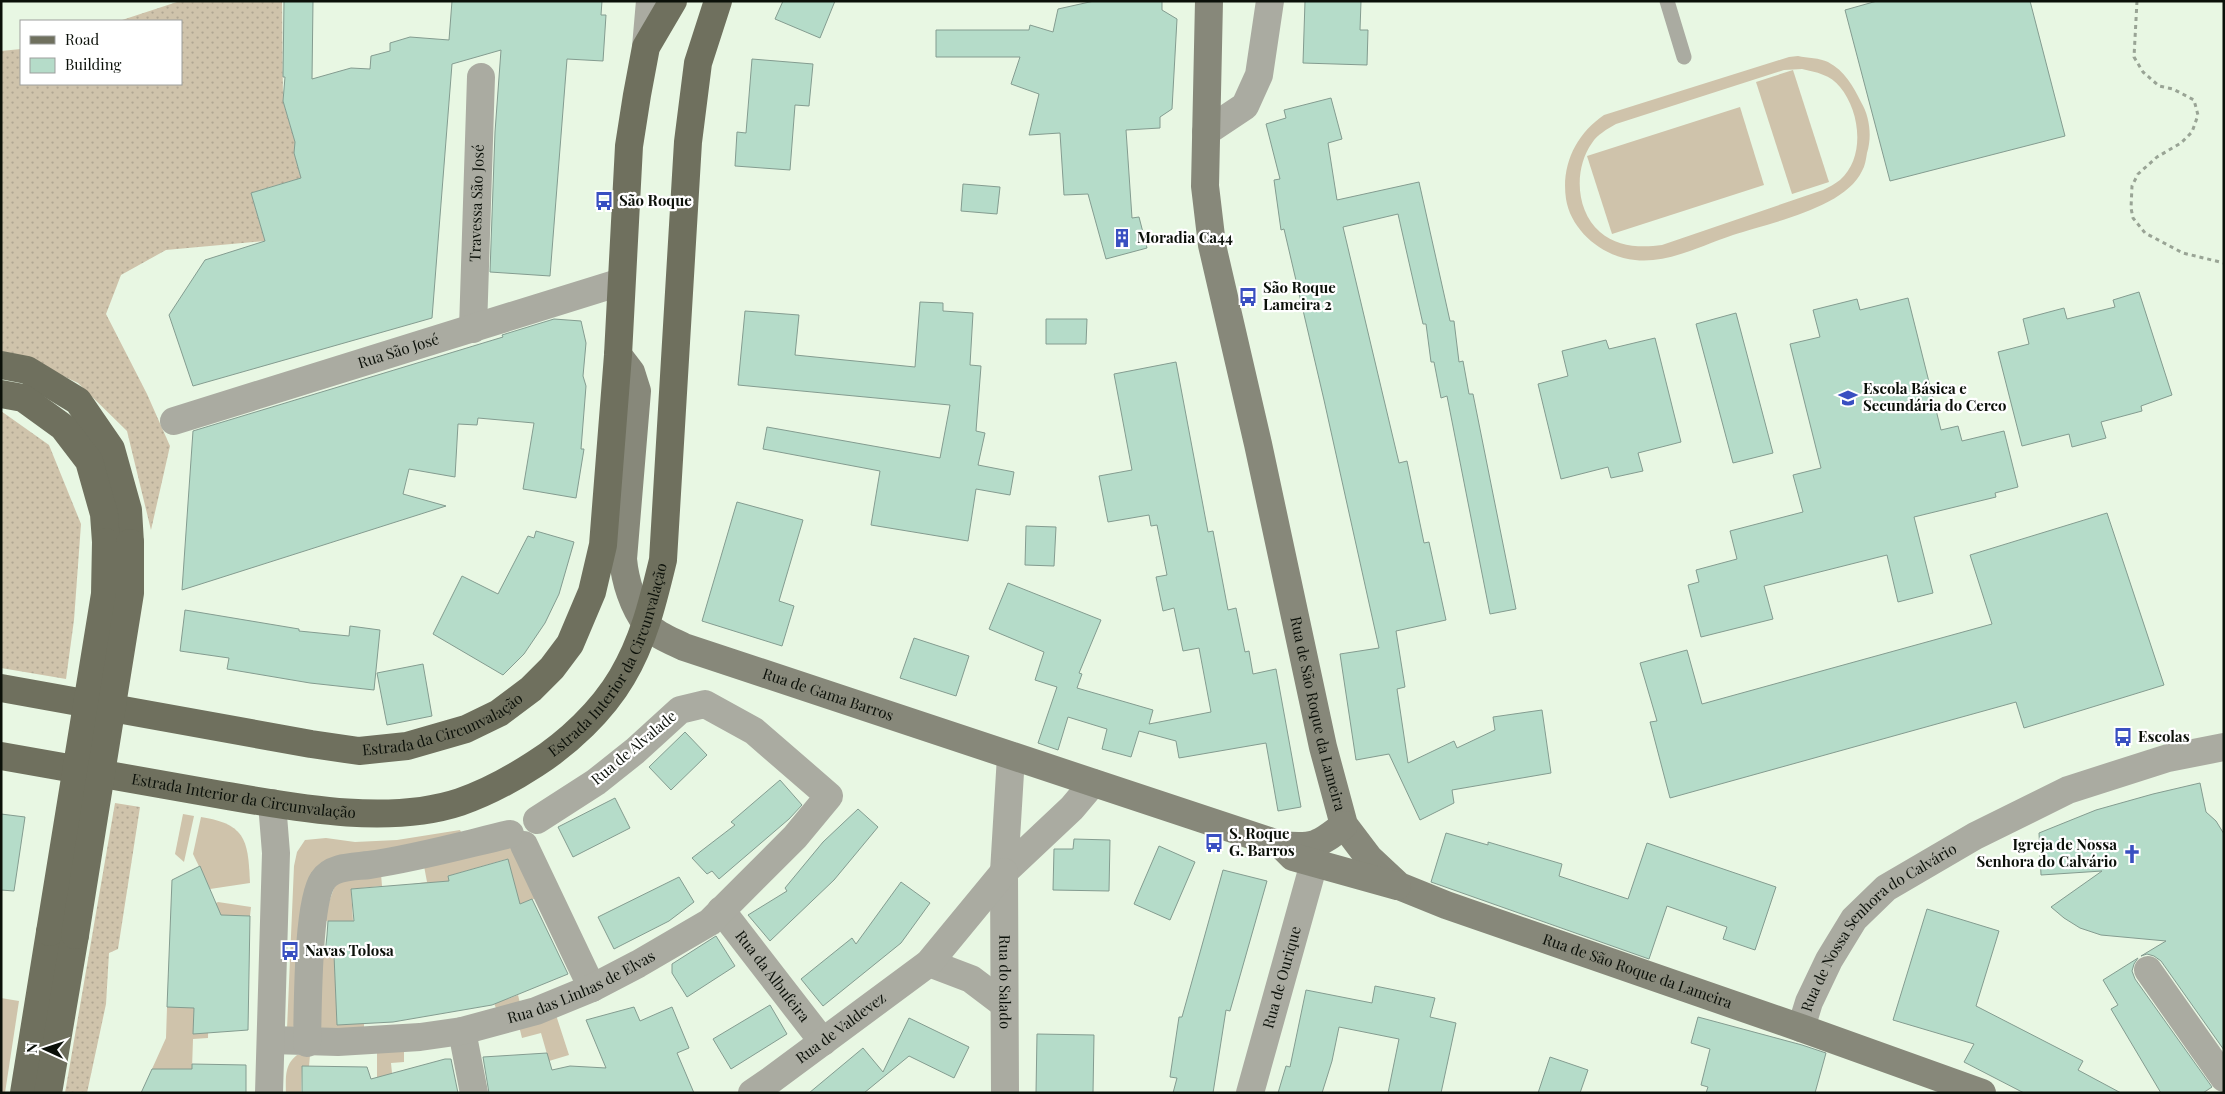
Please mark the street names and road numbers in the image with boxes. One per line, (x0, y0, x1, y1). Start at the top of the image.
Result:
street label: Travessa São José (464, 144, 488, 262)
street label: Rua São José (355, 328, 441, 372)
street label: Estrada Interior da Circunvalação (544, 561, 671, 761)
street label: Rua de São Roque da Lameira (1286, 614, 1351, 814)
street label: Rua de Gama Barros (760, 663, 896, 725)
street label: Estrada da Circunvalação (361, 688, 526, 760)
street label: Rua de Alvalade (587, 706, 680, 789)
street label: Estrada Interior da Circunvalação (130, 768, 356, 822)
street label: Rua de Nossa Senhora do Calvário (1796, 838, 1960, 1014)
street label: Rua de Ourique (1257, 924, 1305, 1031)
street label: Rua da Albufeira (731, 926, 815, 1026)
street label: Rua de São Roque da Lameira (1540, 928, 1736, 1013)
street label: Rua do Salado (995, 935, 1016, 1029)
street label: Rua das Linhas de Elvas (505, 945, 658, 1027)
street label: Rua de Valdevez (791, 987, 889, 1067)

